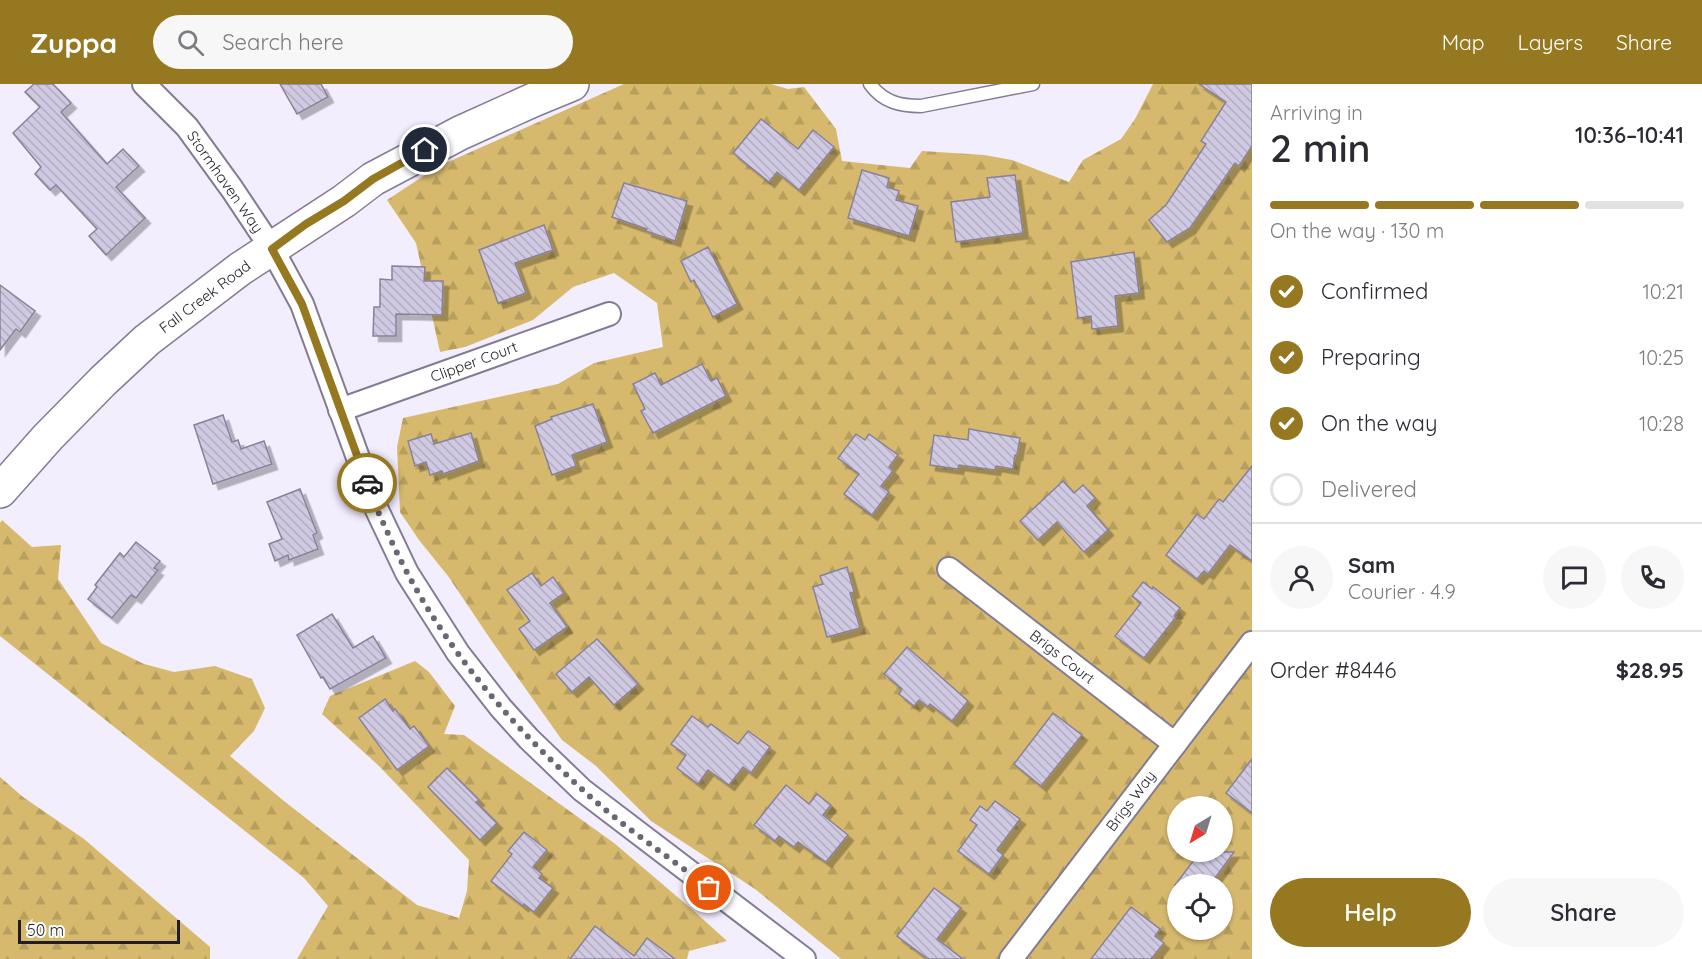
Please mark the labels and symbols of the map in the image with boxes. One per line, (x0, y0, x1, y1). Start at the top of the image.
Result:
pin (399, 124, 450, 175)
street label: Stormhaven Way (183, 127, 268, 236)
street label: Fall Creek Road (155, 256, 254, 337)
street label: Clipper Court (428, 337, 520, 386)
courier (337, 453, 397, 513)
street label: Brigs Court (1026, 625, 1099, 688)
street label: Brigs Way (1102, 767, 1160, 835)
north arrow (1167, 796, 1233, 862)
pin (683, 862, 734, 913)
scale bar (18, 917, 180, 944)

